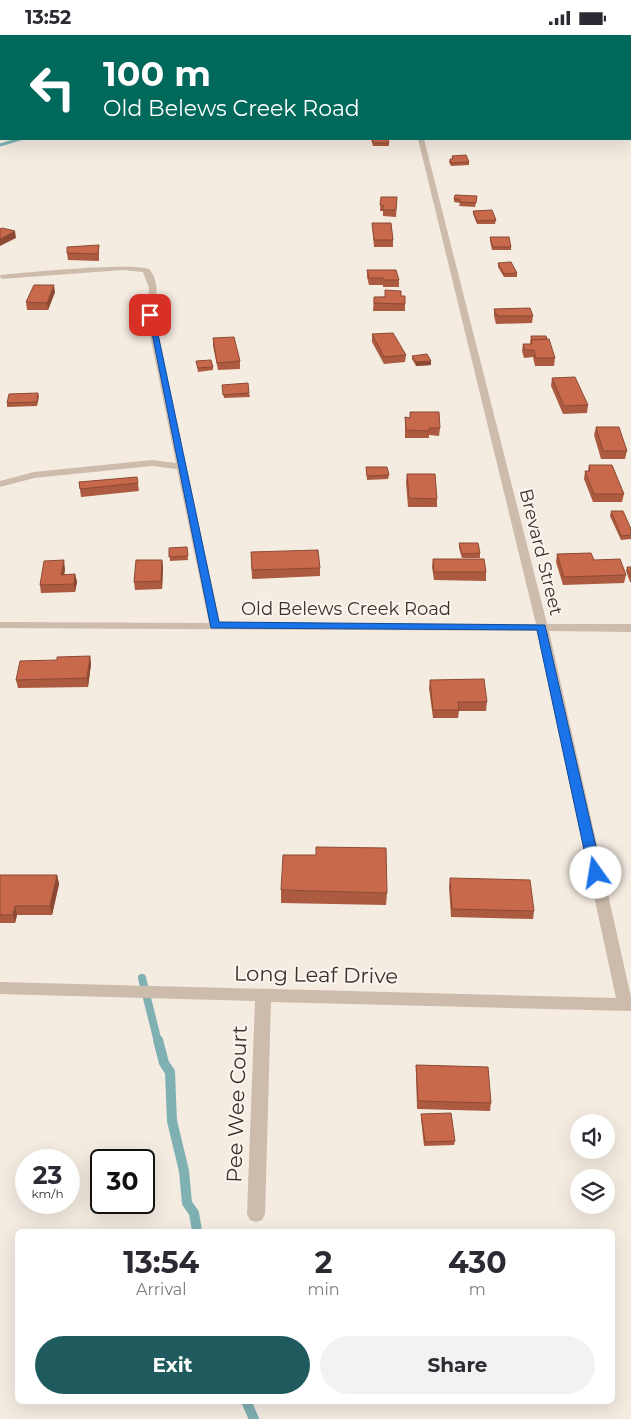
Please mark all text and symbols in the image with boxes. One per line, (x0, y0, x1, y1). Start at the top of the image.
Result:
text: 13:52 (25, 6, 71, 29)
text: 100 m (103, 52, 211, 95)
icon: left (20, 55, 85, 120)
text: Old Belews Creek Road (103, 95, 360, 122)
pin (129, 294, 171, 336)
icon: arrive (136, 301, 164, 329)
street label: Brevard Street (515, 486, 567, 618)
street label: Old Belews Creek Road (241, 598, 451, 620)
position arrow (569, 846, 621, 898)
street label: Long Leaf Drive (234, 961, 398, 988)
street label: Pee Wee Court (221, 1025, 252, 1183)
map controls (570, 1114, 615, 1214)
button: sound (570, 1114, 615, 1159)
speed limit sign: 30 (90, 1149, 155, 1214)
text: 23 (33, 1160, 62, 1190)
button: layers (570, 1169, 615, 1214)
text: km/h (31, 1186, 64, 1201)
text: 13:54 (123, 1244, 199, 1281)
text: 2 (315, 1244, 333, 1281)
text: 430 (448, 1244, 507, 1281)
text: Arrival (136, 1280, 187, 1299)
text: min (308, 1280, 340, 1299)
text: m (469, 1280, 486, 1299)
button: Exit (35, 1336, 310, 1394)
button: Share (320, 1336, 595, 1394)

